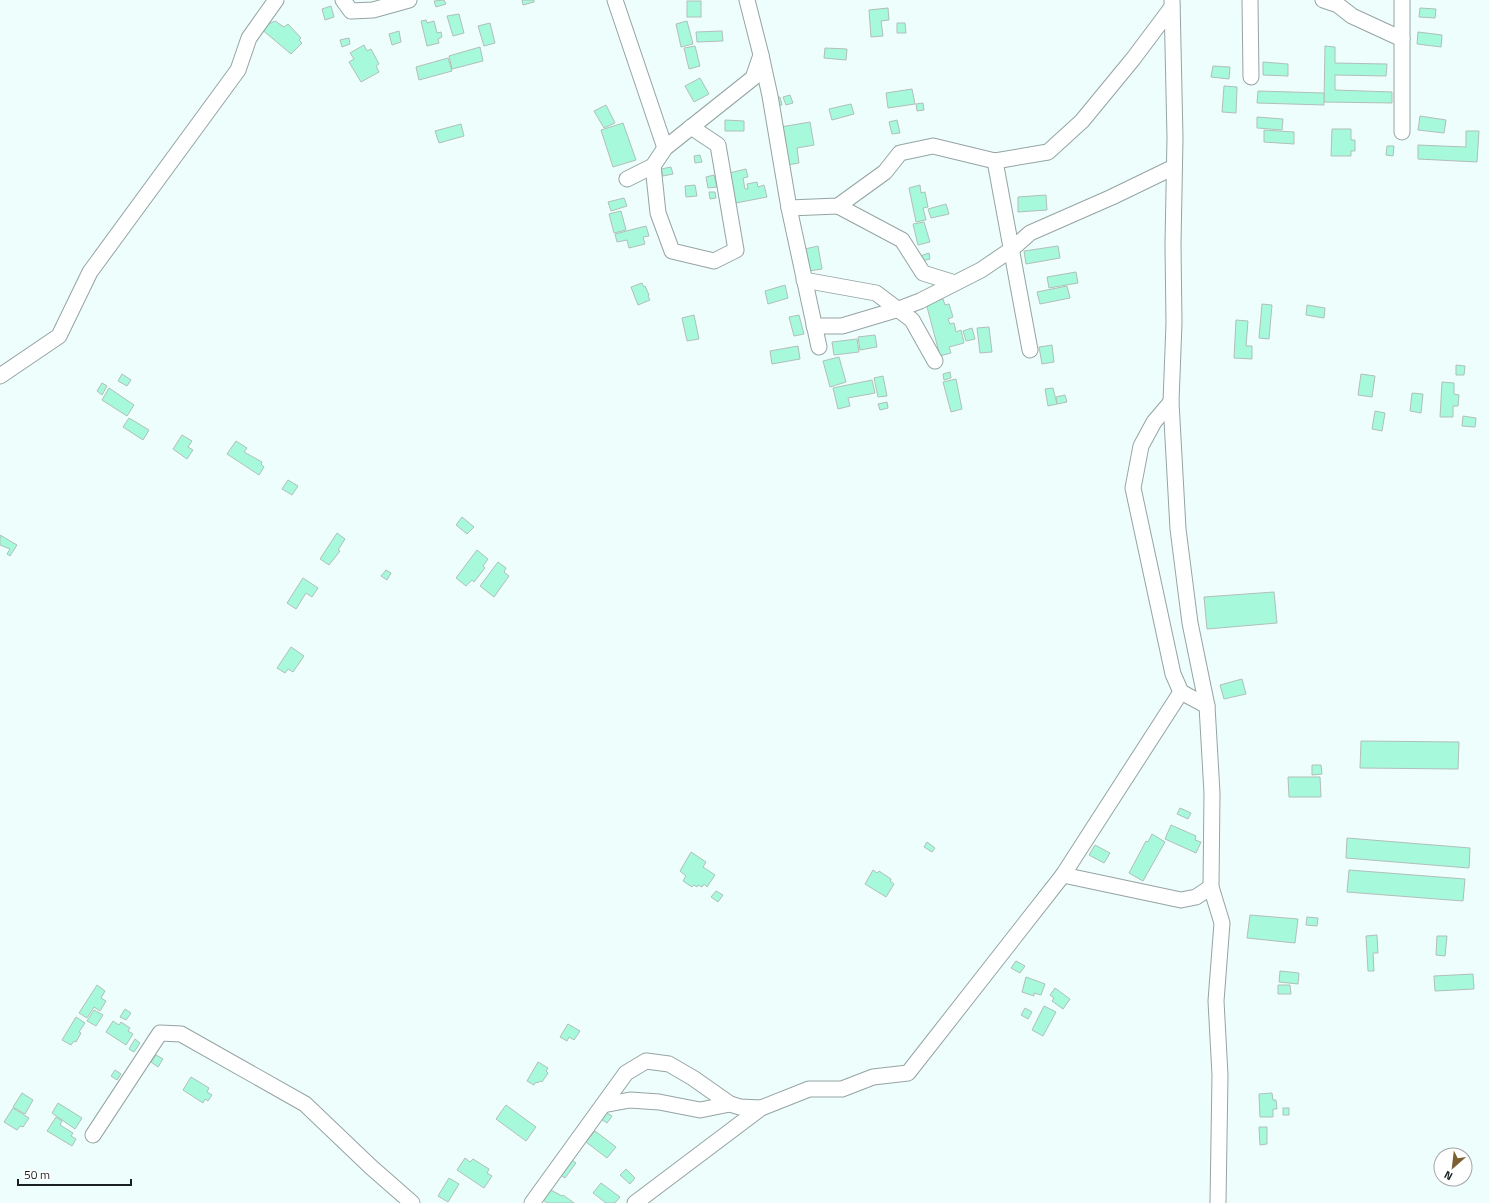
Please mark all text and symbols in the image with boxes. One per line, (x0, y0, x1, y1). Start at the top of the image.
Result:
north arrow (1433, 1147, 1473, 1187)
scale bar (18, 1161, 131, 1187)
text: 50 m (24, 1165, 50, 1184)
text: N (1441, 1167, 1455, 1185)

